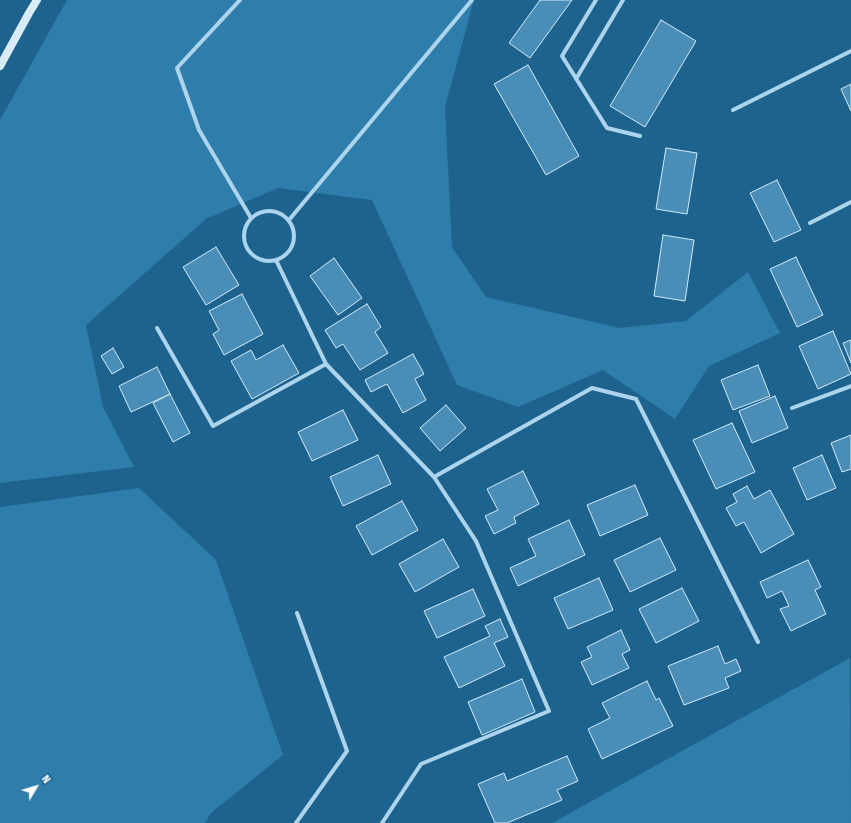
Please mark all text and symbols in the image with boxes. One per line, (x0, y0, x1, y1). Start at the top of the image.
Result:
north arrow (16, 767, 56, 807)
text: N (39, 773, 53, 786)

